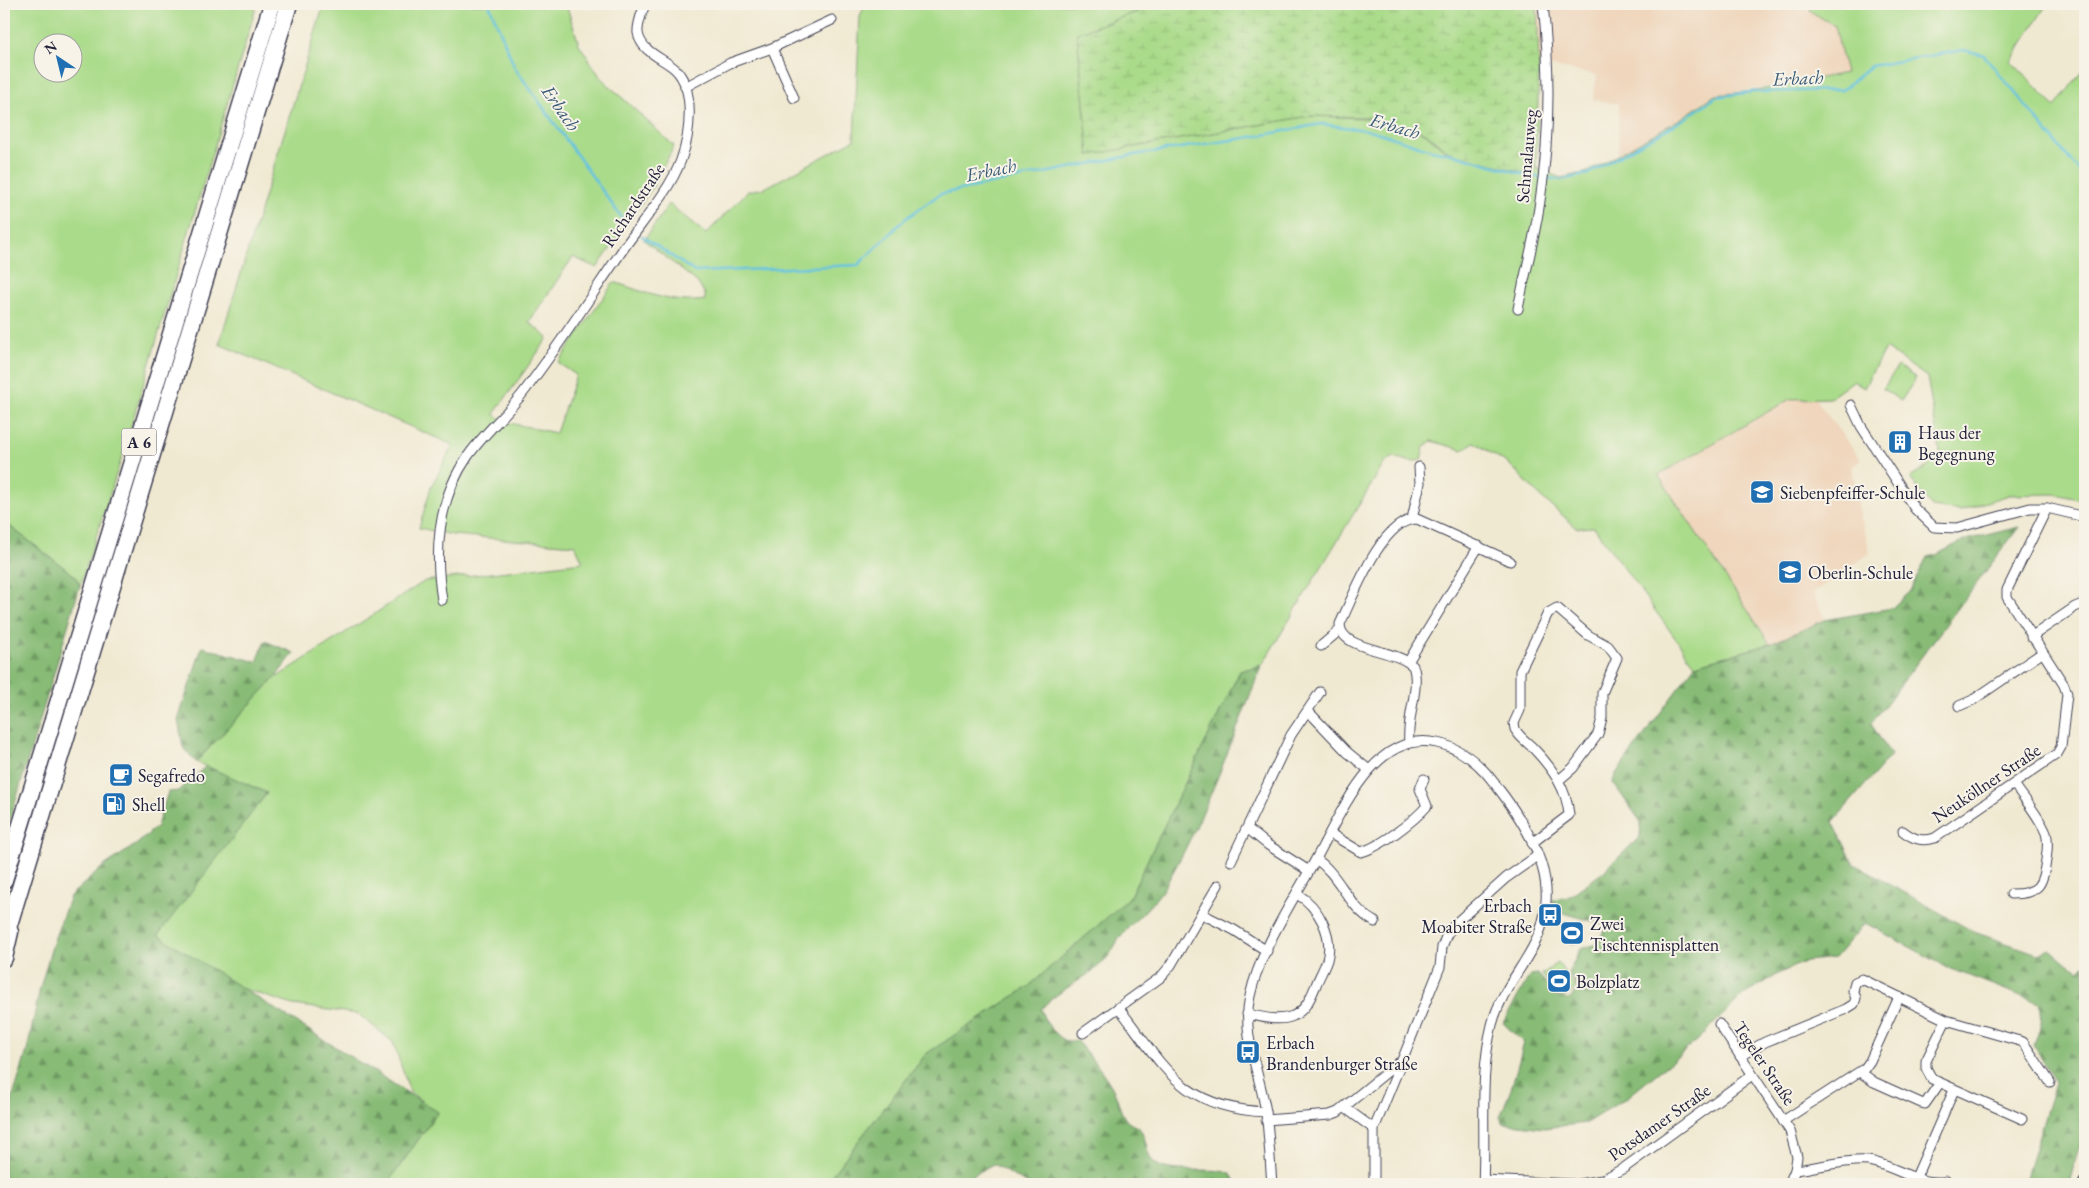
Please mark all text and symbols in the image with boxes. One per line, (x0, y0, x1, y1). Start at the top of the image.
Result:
north arrow (32, 32, 82, 82)
text: N (41, 36, 61, 58)
water label: Erbach (1771, 64, 1824, 92)
water label: Erbach (536, 79, 586, 136)
water label: Erbach (1366, 107, 1423, 145)
street label: Schmalauweg (1510, 108, 1542, 204)
water label: Erbach (963, 152, 1018, 188)
street label: Richardstraße (596, 158, 670, 252)
place label: Haus der Begegnung (1918, 421, 1995, 465)
road number: A 6 (122, 428, 156, 456)
building icon: Haus der Begegnung (1887, 429, 1913, 455)
school or university icon: Siebenpfeiffer-Schule (1749, 479, 1775, 505)
place label: Siebenpfeiffer-Schule (1780, 481, 1925, 504)
school or university icon: Oberlin-Schule (1777, 559, 1803, 585)
place label: Oberlin-Schule (1808, 561, 1913, 584)
street label: Neuköllner Straße (1927, 738, 2045, 828)
cafe icon: Segafredo (108, 762, 134, 788)
place label: Segafredo (138, 764, 205, 787)
fuel station icon: Shell (101, 791, 127, 817)
place label: Shell (132, 793, 165, 816)
place label: Erbach Moabiter Straße (1421, 894, 1532, 938)
bus stop icon: Erbach Moabiter Straße (1537, 902, 1563, 928)
place label: Zwei Tischtennisplatten (1590, 912, 1720, 956)
sports icon: Zwei Tischtennisplatten (1559, 920, 1585, 946)
sports icon: Bolzplatz (1546, 968, 1572, 994)
place label: Bolzplatz (1576, 970, 1640, 993)
street label: Tegeler Straße (1729, 1017, 1801, 1109)
place label: Erbach Brandenburger Straße (1266, 1031, 1417, 1075)
bus stop icon: Erbach Brandenburger Straße (1235, 1039, 1261, 1065)
street label: Potsdamer Straße (1603, 1078, 1715, 1166)

